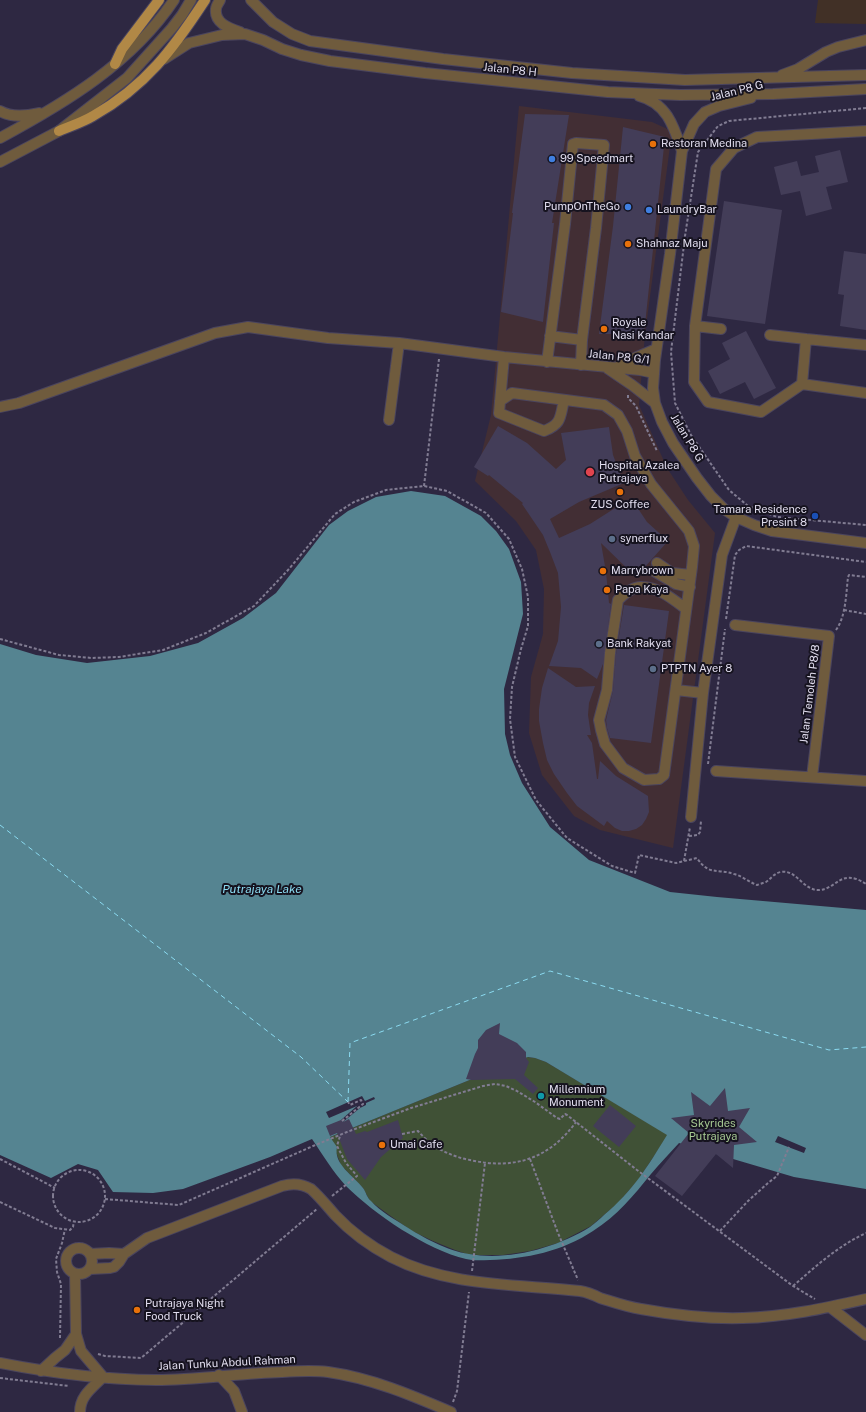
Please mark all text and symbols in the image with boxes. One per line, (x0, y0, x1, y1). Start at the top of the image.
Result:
street label: Jalan P8 H (482, 61, 538, 79)
street label: Jalan P8 G (709, 78, 765, 104)
place label: Restoran Medina (661, 137, 747, 151)
marker: Restoran Medina (648, 139, 658, 149)
place label: 99 Speedmart (560, 152, 633, 166)
marker: 99 Speedmart (547, 154, 557, 164)
place label: PumpOnTheGo (544, 200, 620, 214)
marker: PumpOnTheGo (623, 202, 633, 212)
place label: LaundryBar (657, 203, 717, 217)
marker: LaundryBar (644, 205, 654, 215)
place label: Shahnaz Maju (636, 237, 708, 251)
marker: Shahnaz Maju (623, 239, 633, 249)
place label: Royale Nasi Kandar (612, 316, 674, 342)
marker: Royale Nasi Kandar (599, 324, 609, 334)
street label: Jalan P8 G/1 (588, 347, 650, 367)
street label: Jalan P8 G (668, 412, 706, 464)
place label: Hospital Azalea Putrajaya (599, 459, 679, 485)
marker: Hospital Azalea Putrajaya (584, 466, 596, 478)
marker: ZUS Coffee (615, 487, 625, 497)
place label: ZUS Coffee (590, 498, 650, 512)
place label: Tamara Residence Presint 8 (714, 503, 807, 529)
marker: Tamara Residence Presint 8 (810, 511, 820, 521)
place label: synerflux (620, 532, 668, 546)
marker: synerflux (607, 534, 617, 544)
place label: Marrybrown (611, 564, 673, 578)
marker: Marrybrown (598, 566, 608, 576)
place label: Papa Kaya (615, 583, 668, 597)
marker: Papa Kaya (602, 585, 612, 595)
place label: Bank Rakyat (607, 637, 671, 651)
marker: Bank Rakyat (594, 639, 604, 649)
street label: Jalan Temoleh P8/8 (797, 644, 823, 744)
place label: PTPTN Ayer 8 (661, 662, 732, 676)
marker: PTPTN Ayer 8 (648, 664, 658, 674)
water label: Putrajaya Lake (222, 882, 302, 896)
place label: Millennium Monument (549, 1083, 605, 1109)
marker: Millennium Monument (536, 1091, 546, 1101)
park label: Skyrides Putrajaya (689, 1117, 737, 1143)
place label: Umai Cafe (390, 1138, 443, 1152)
marker: Umai Cafe (377, 1140, 387, 1150)
place label: Putrajaya Night Food Truck (145, 1297, 224, 1323)
marker: Putrajaya Night Food Truck (132, 1305, 142, 1315)
street label: Jalan Tunku Abdul Rahman (158, 1353, 296, 1373)

